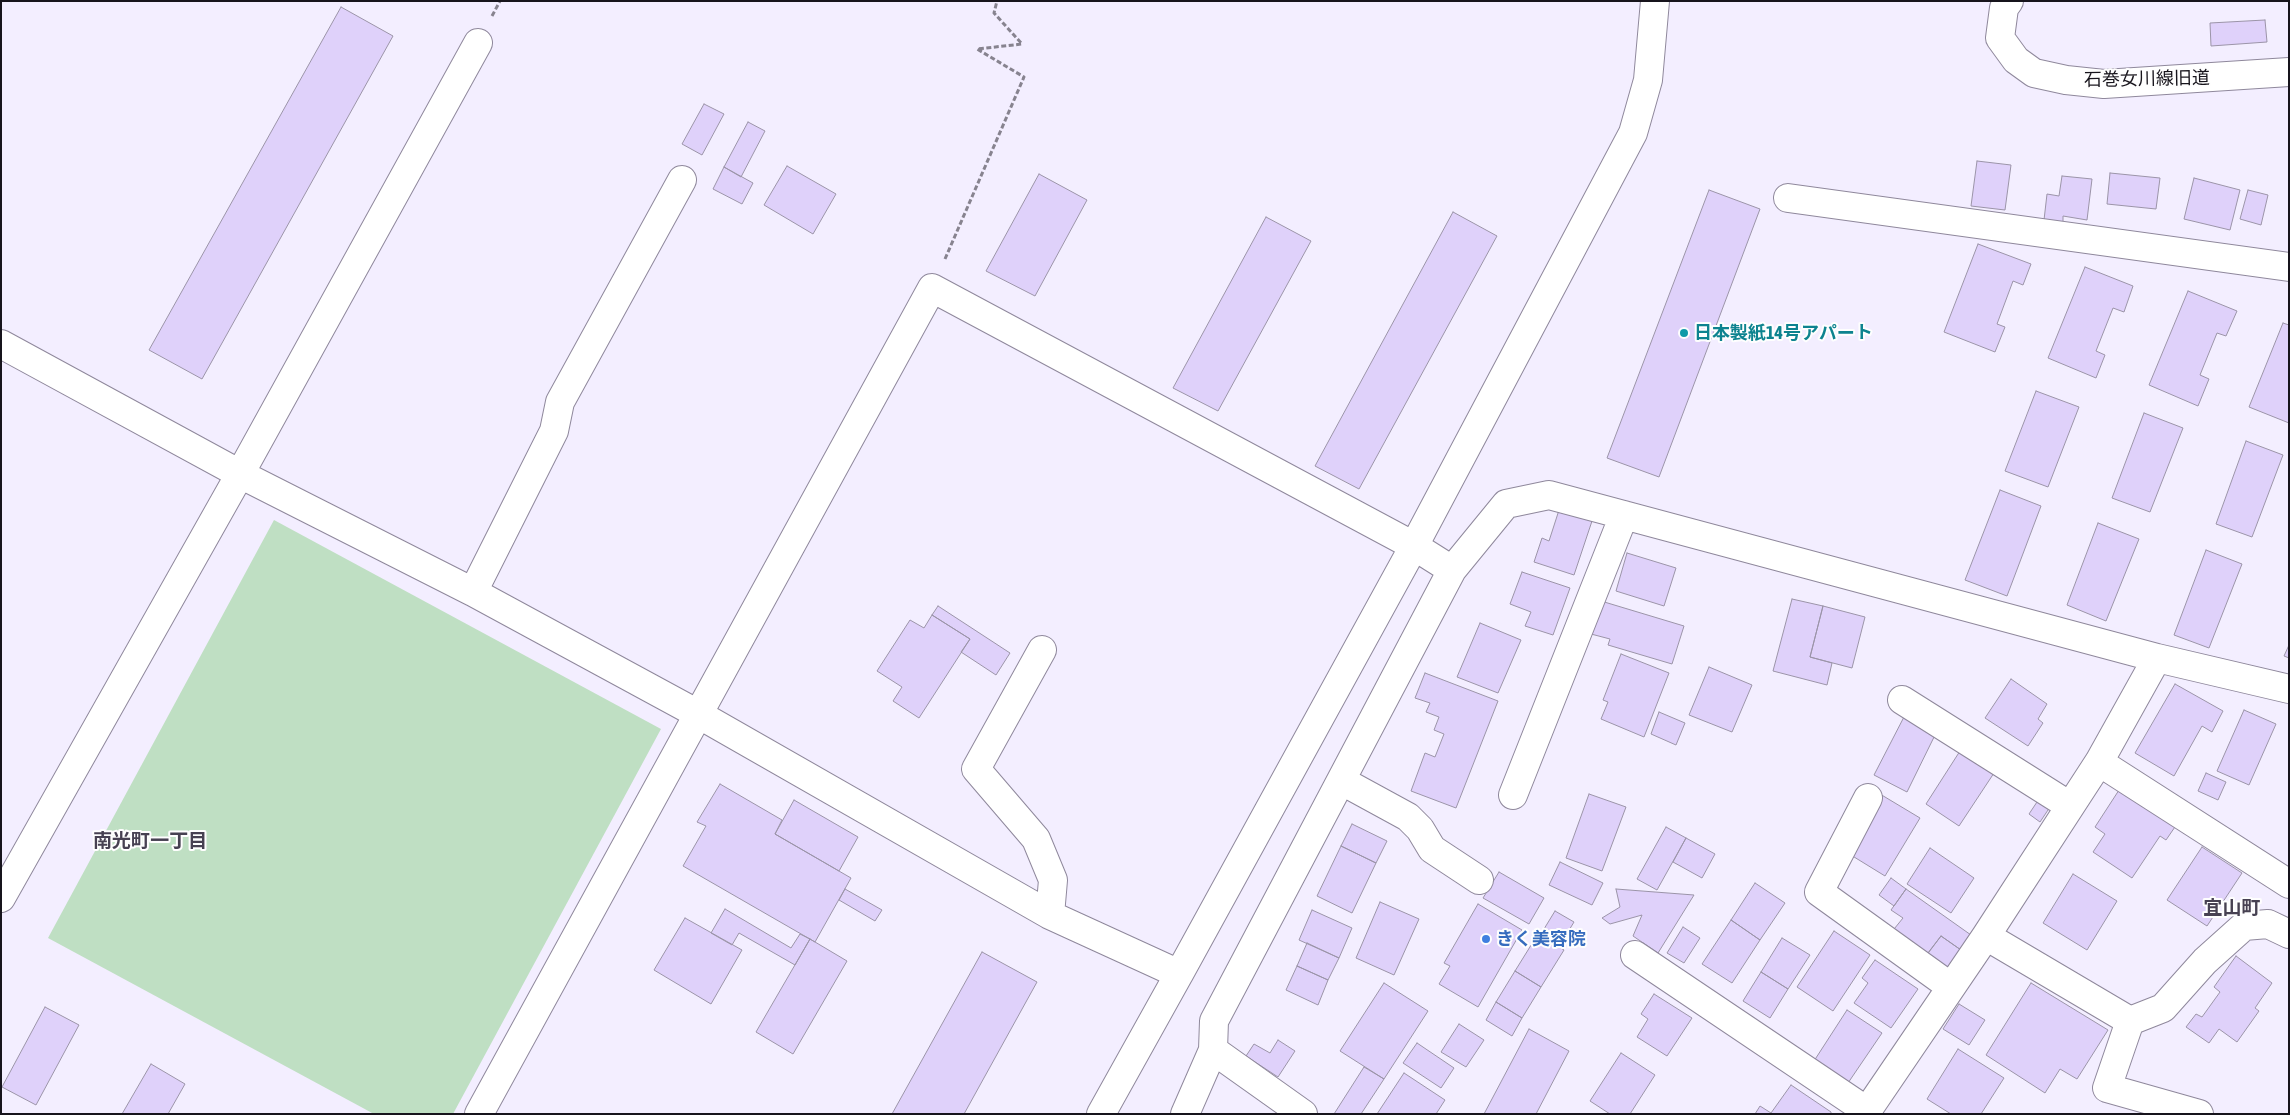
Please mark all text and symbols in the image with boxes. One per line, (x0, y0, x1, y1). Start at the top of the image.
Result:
street label: 石巻女川線旧道 (2084, 67, 2210, 91)
place label: 日本製紙14号アパート (1694, 322, 1873, 344)
marker: 日本製紙14号アパート (1678, 327, 1690, 339)
district label: 南光町一丁目 (93, 830, 207, 852)
district label: 宜山町 (2204, 897, 2260, 919)
place label: きく美容院 (1496, 928, 1586, 950)
marker: きく美容院 (1480, 933, 1492, 945)

